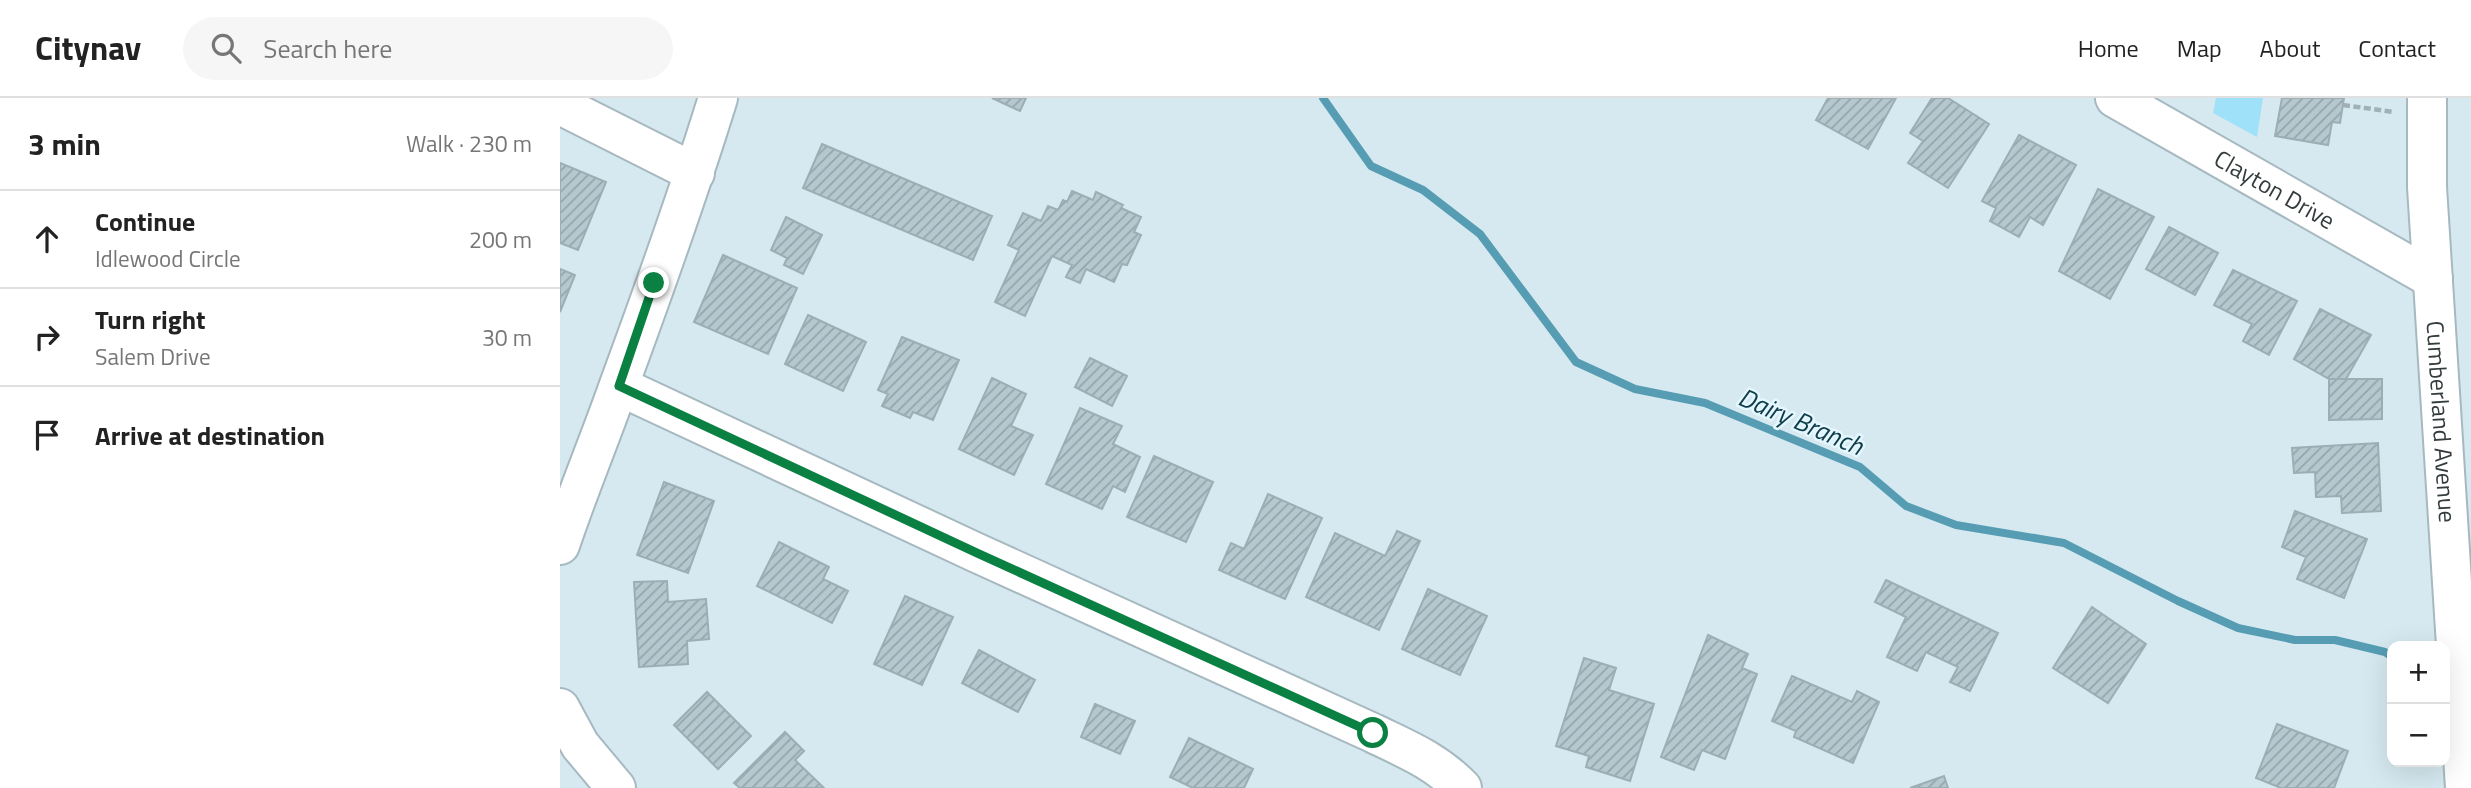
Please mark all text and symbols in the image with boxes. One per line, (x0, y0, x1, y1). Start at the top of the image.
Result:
search box (183, 17, 673, 80)
text: Citynav (35, 23, 141, 73)
icon: search (207, 29, 245, 67)
text: Search here (263, 29, 392, 68)
text: Home (2078, 30, 2139, 66)
text: Map (2177, 30, 2222, 66)
text: About (2260, 30, 2320, 66)
text: Contact (2358, 30, 2436, 66)
text: 3 min (28, 121, 101, 167)
text: Walk · 230 m (406, 126, 532, 161)
street label: Clayton Drive (2208, 140, 2342, 238)
text: Continue (95, 202, 195, 241)
icon: ahead (28, 220, 66, 258)
text: 200 m (469, 222, 532, 257)
text: Idlewood Circle (95, 241, 241, 276)
route end (638, 267, 669, 298)
text: Turn right (95, 300, 206, 339)
icon: right (28, 318, 66, 356)
street label: Cumberland Avenue (2417, 319, 2466, 524)
text: 30 m (482, 320, 532, 355)
text: Salem Drive (95, 339, 211, 374)
water label: Dairy Branch (1733, 377, 1870, 465)
icon: arrive (28, 416, 66, 454)
text: Arrive at destination (95, 416, 325, 455)
map controls (2387, 641, 2450, 767)
button: + (2387, 641, 2450, 704)
button: − (2387, 704, 2450, 767)
route start (1357, 717, 1388, 748)

